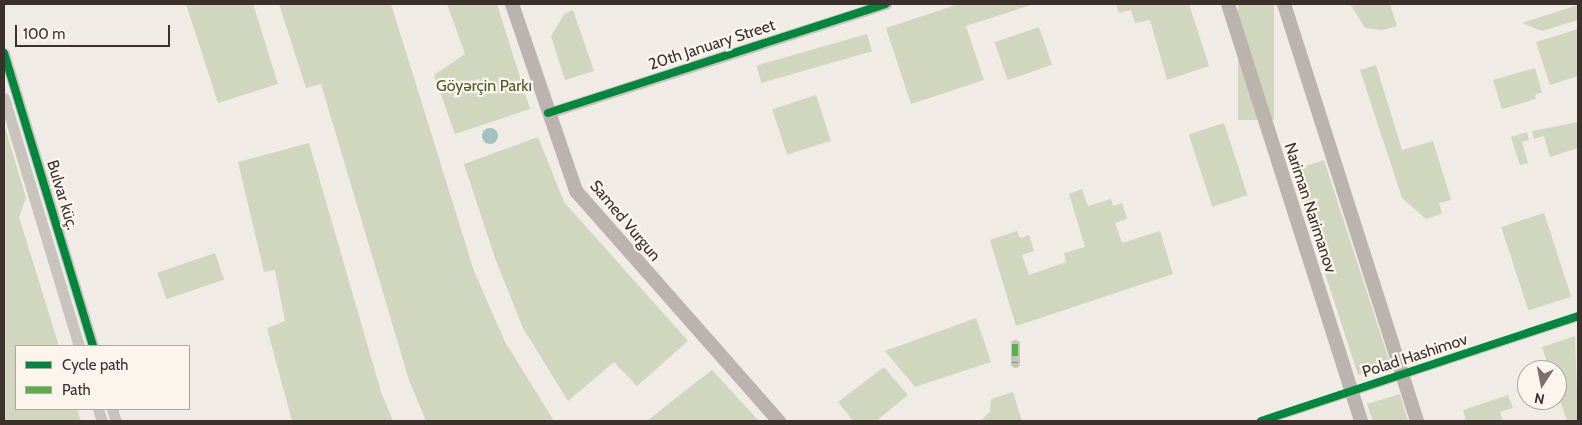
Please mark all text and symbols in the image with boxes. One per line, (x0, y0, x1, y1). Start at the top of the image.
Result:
scale bar (18, 15, 172, 47)
street label: 20th January Street (646, 16, 778, 74)
text: 100 m (23, 25, 65, 43)
park label: Göyərçin Parkı (436, 76, 532, 96)
street label: Nariman Narimanov (1280, 140, 1340, 276)
street label: Bulvar küç. (42, 158, 82, 232)
street label: Samed Vurgun (586, 177, 664, 265)
street label: Polad Hashimov (1360, 330, 1470, 382)
legend (15, 345, 190, 410)
text: Cycle path (62, 356, 128, 374)
north arrow (1517, 360, 1567, 410)
text: Path (62, 381, 91, 399)
text: N (1533, 389, 1546, 409)

